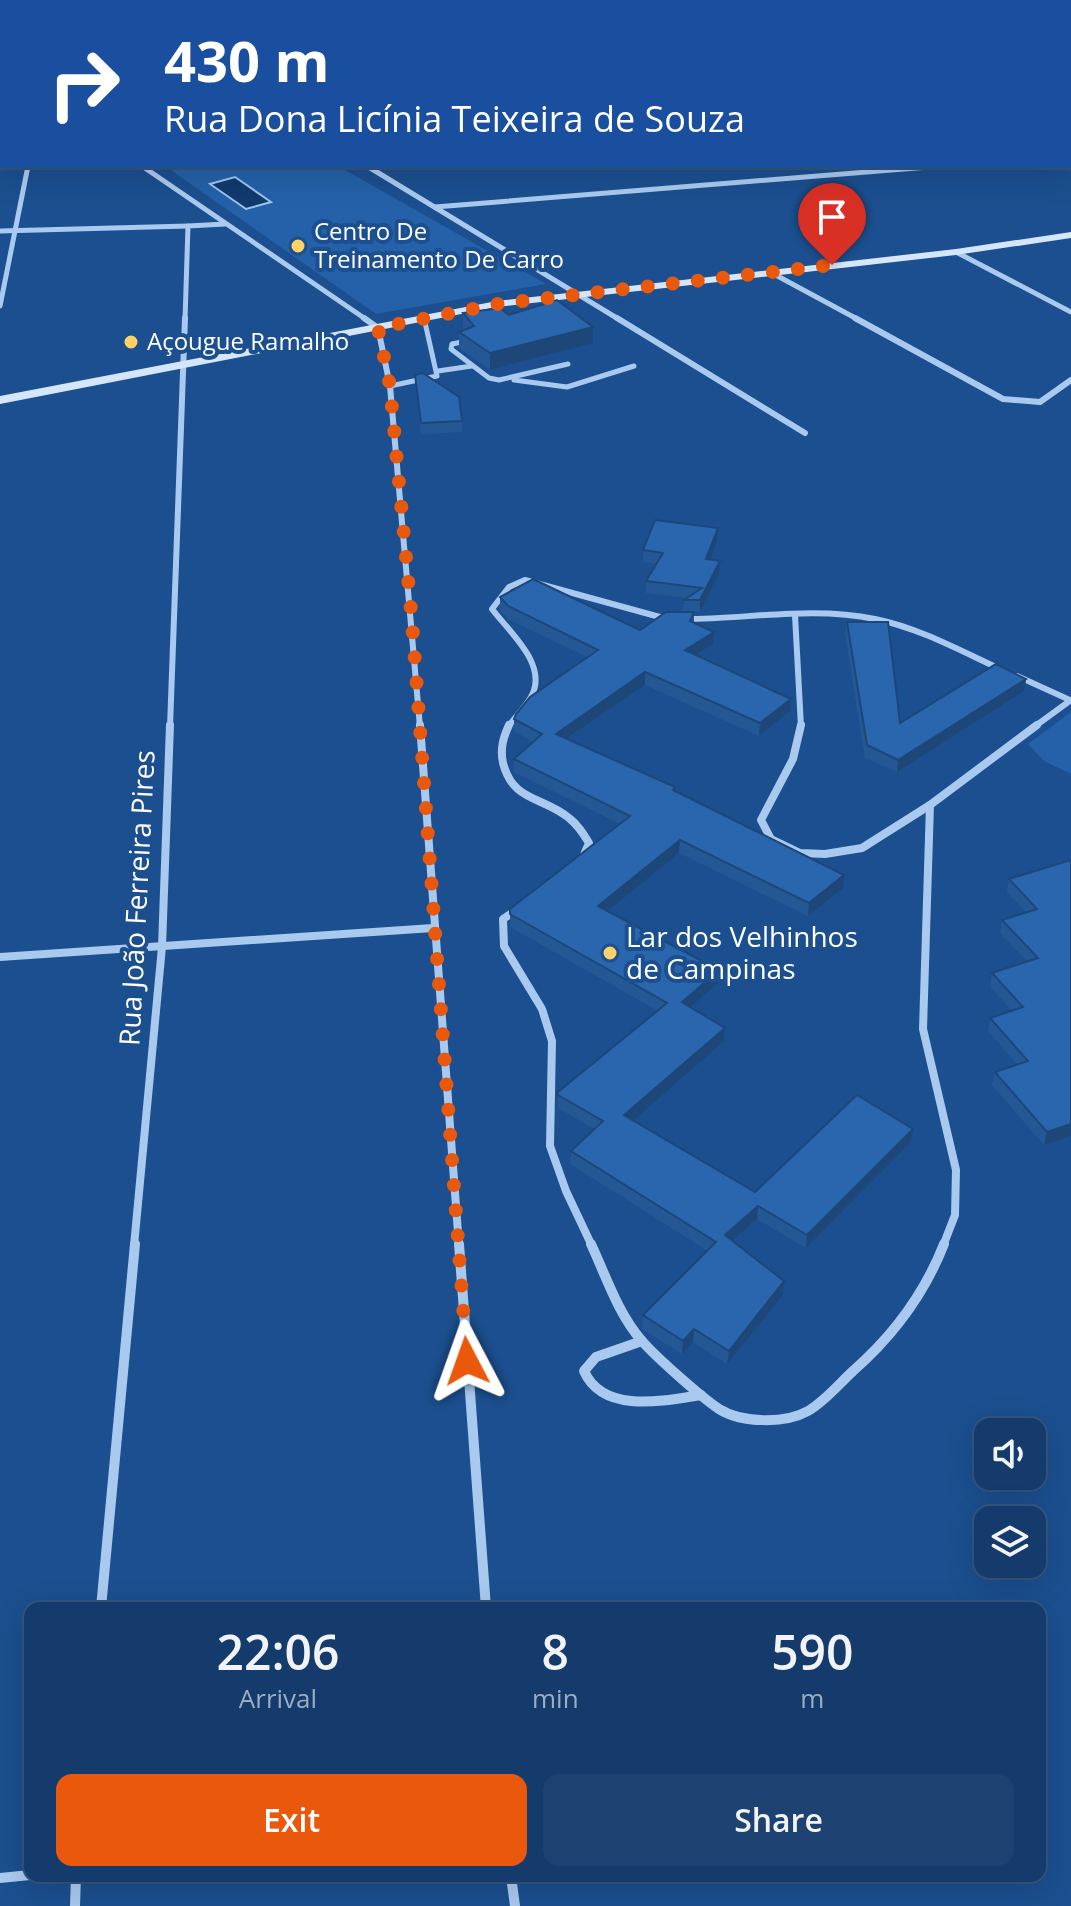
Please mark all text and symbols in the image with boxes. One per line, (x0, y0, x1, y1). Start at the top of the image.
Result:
text: 430 m (164, 22, 330, 98)
icon: right (32, 32, 136, 136)
text: Rua Dona Licínia Teixeira de Souza (164, 94, 745, 143)
pin (798, 183, 866, 265)
icon: arrive (810, 195, 854, 239)
place label: Centro De Treinamento De Carro (314, 214, 564, 275)
marker: Centro De Treinamento De Carro (289, 237, 307, 255)
place label: Açougue Ramalho (147, 324, 349, 357)
marker: Açougue Ramalho (122, 333, 140, 351)
street label: Rua João Ferreira Pires (109, 749, 163, 1047)
place label: Lar dos Velhinhos de Campinas (626, 917, 858, 987)
marker: Lar dos Velhinhos de Campinas (601, 944, 619, 962)
position arrow (425, 1319, 509, 1403)
map controls (974, 1418, 1046, 1578)
button: sound (974, 1418, 1046, 1490)
button: layers (974, 1506, 1046, 1578)
text: 22:06 (217, 1619, 339, 1684)
text: 8 (542, 1619, 569, 1684)
text: 590 (771, 1619, 853, 1684)
text: Arrival (239, 1680, 317, 1716)
text: min (532, 1680, 579, 1716)
text: m (800, 1680, 824, 1716)
button: Exit (56, 1774, 527, 1866)
button: Share (543, 1774, 1014, 1866)

